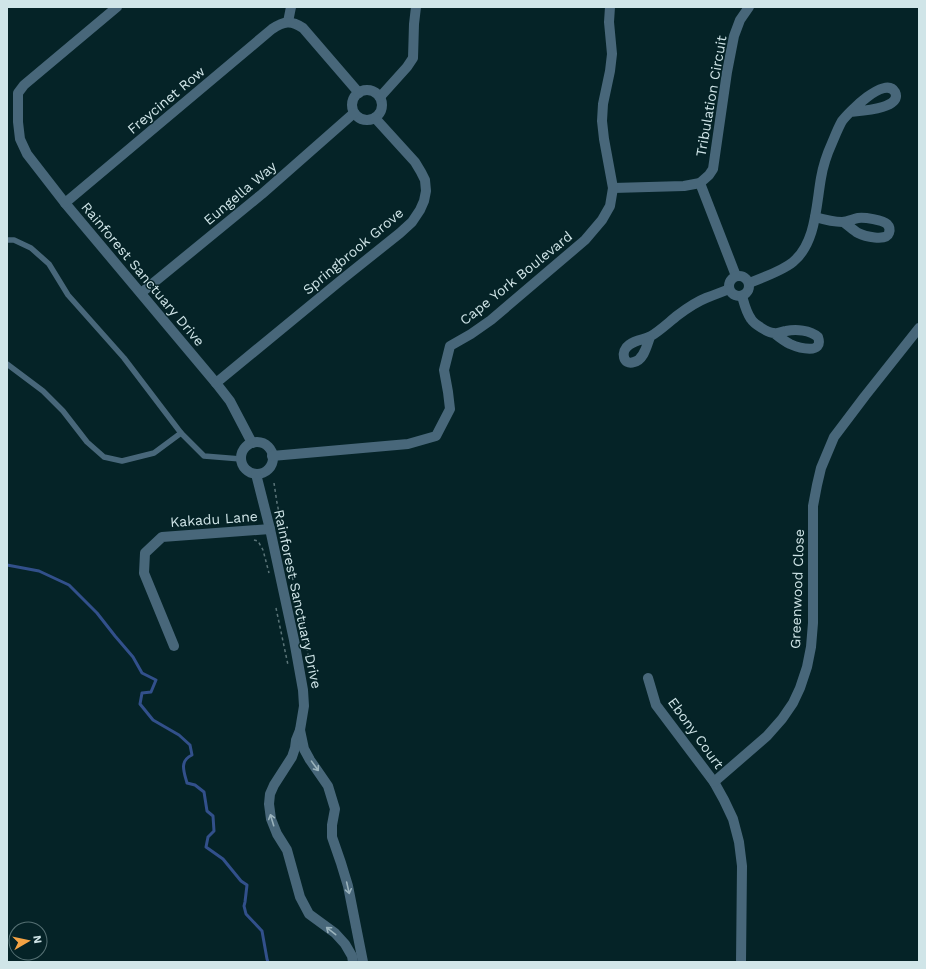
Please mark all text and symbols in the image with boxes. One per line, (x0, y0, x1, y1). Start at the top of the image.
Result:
street label: Tribulation Circuit (692, 34, 730, 158)
street label: Freycinet Row (124, 63, 208, 137)
street label: Eungella Way (200, 158, 280, 228)
street label: Rainforest Sanctuary Drive (78, 199, 208, 349)
street label: Springbrook Grove (300, 204, 406, 298)
street label: Cape York Boulevard (457, 228, 575, 328)
street label: Kakadu Lane (170, 508, 258, 530)
street label: Rainforest Sanctuary Drive (271, 508, 325, 690)
street label: Greenwood Close (787, 529, 807, 649)
street label: Ebony Court (665, 694, 727, 772)
one-way arrow (310, 760, 319, 771)
one-way arrow (268, 814, 275, 827)
one-way arrow (345, 881, 352, 894)
north arrow (8, 921, 48, 961)
one-way arrow (326, 927, 337, 935)
text: N (30, 934, 44, 945)

